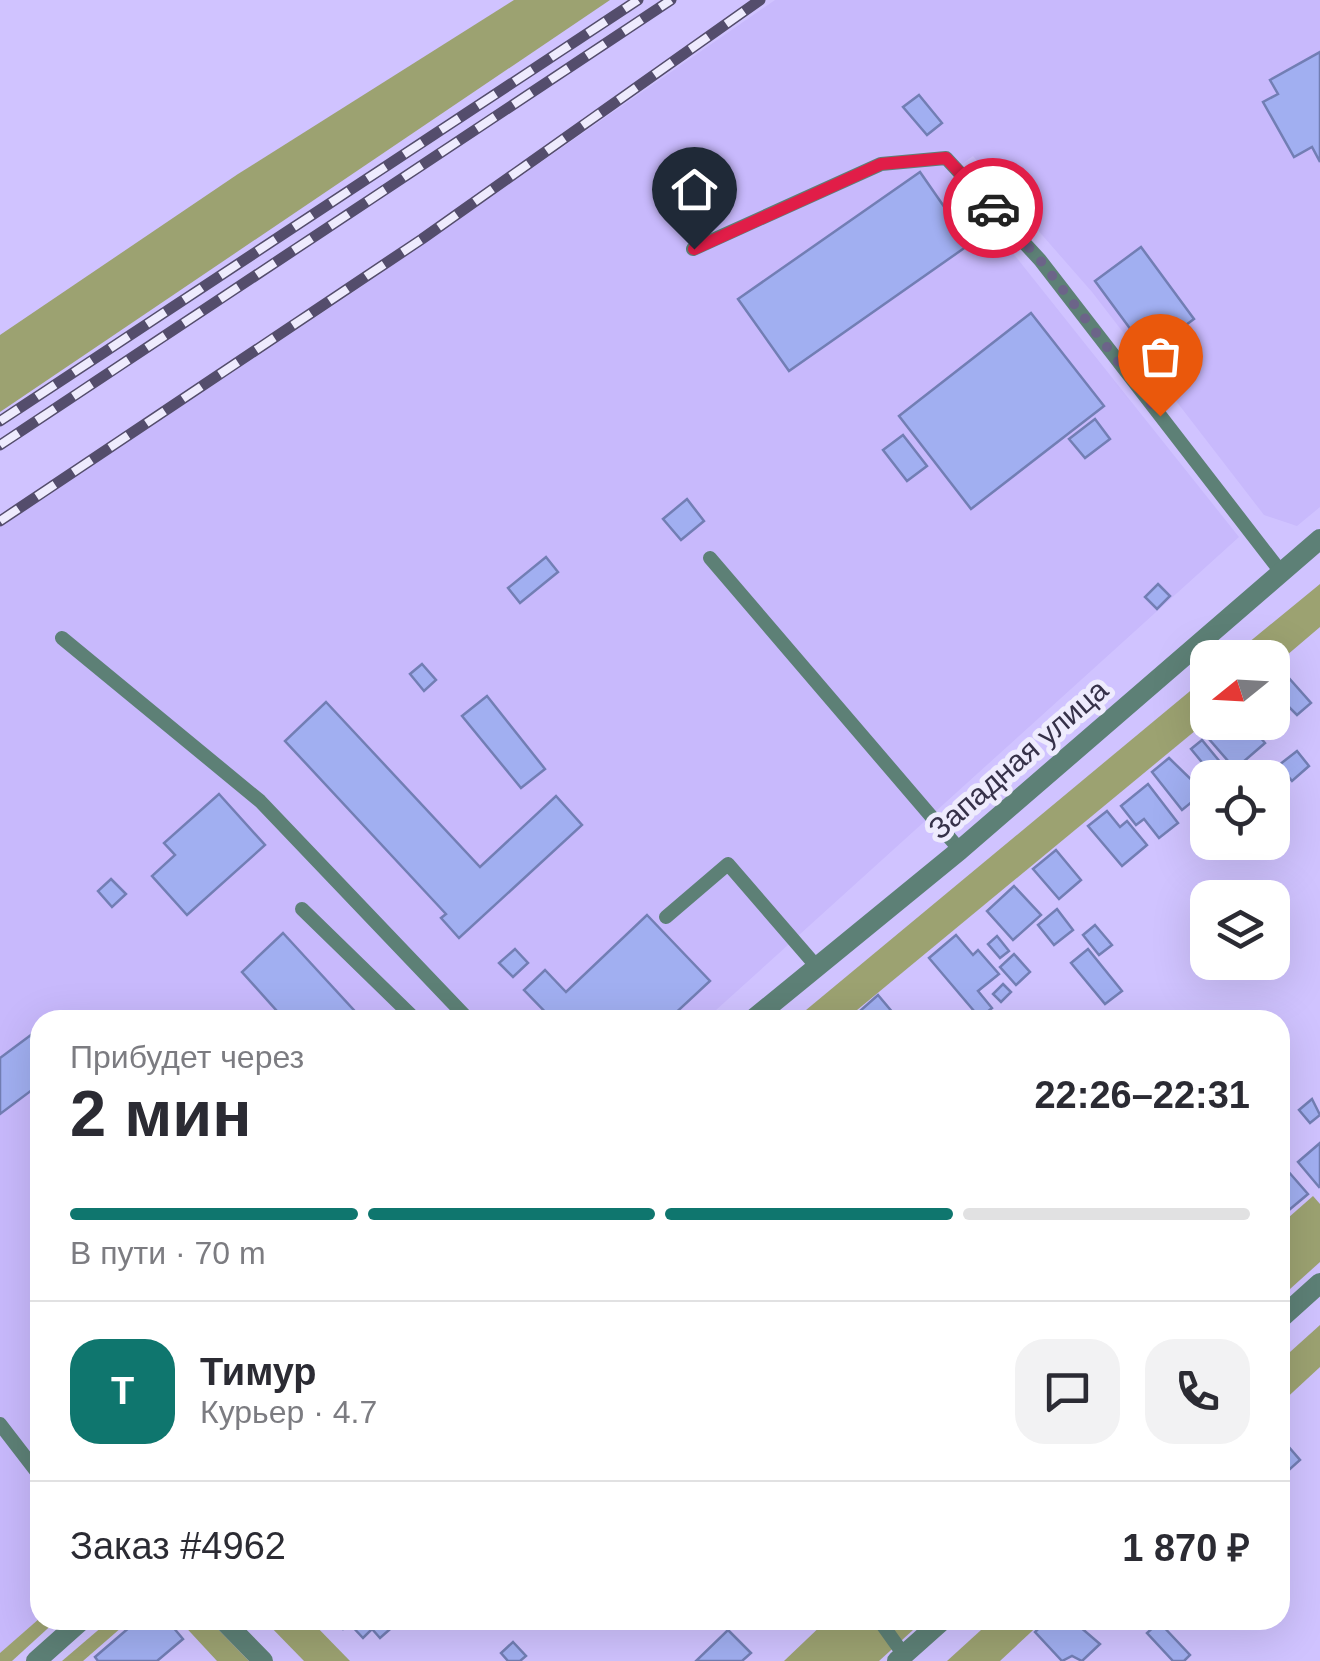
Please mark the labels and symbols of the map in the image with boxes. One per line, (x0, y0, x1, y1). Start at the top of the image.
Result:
pin (652, 147, 737, 250)
courier (943, 158, 1043, 258)
pin (1118, 314, 1203, 417)
north arrow (1190, 640, 1290, 740)
street label: Западная улица (922, 672, 1114, 845)

